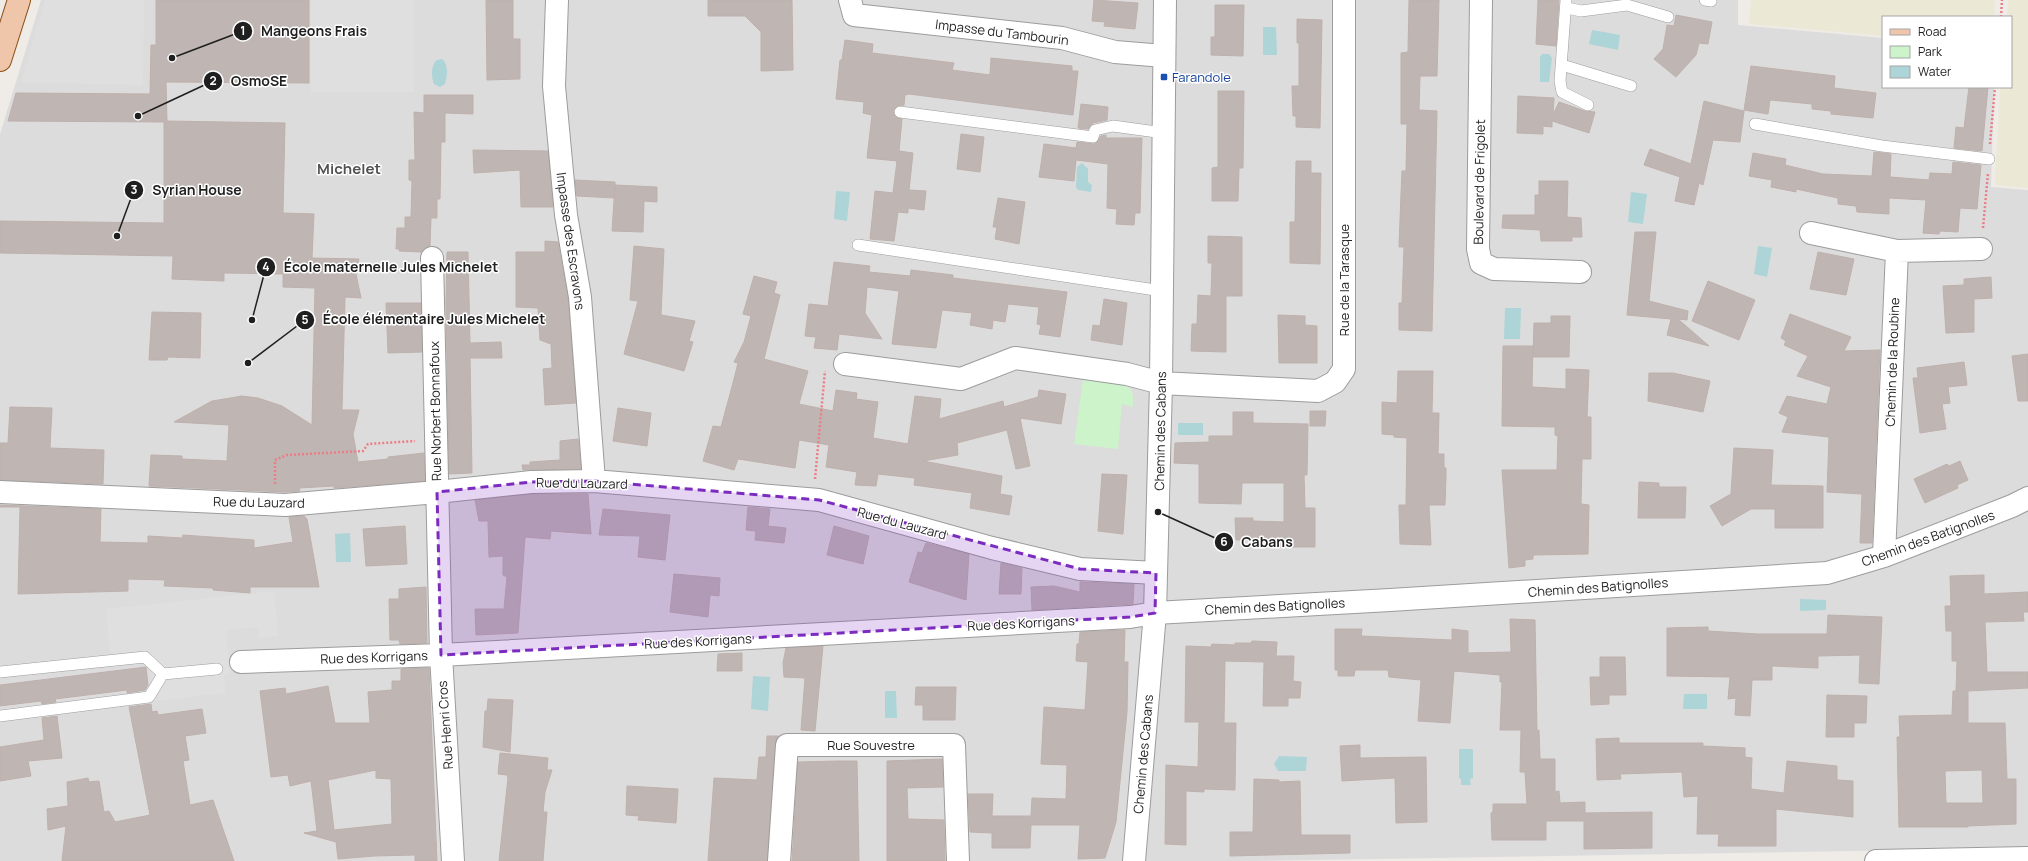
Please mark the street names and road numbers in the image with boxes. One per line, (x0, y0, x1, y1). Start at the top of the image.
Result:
street label: Impasse du Tambourin (934, 15, 1070, 49)
street label: Boulevard de Frigolet (1469, 119, 1489, 245)
street label: Impasse des Escravons (552, 171, 590, 311)
street label: Rue de la Tarasque (1335, 223, 1353, 336)
street label: Chemin de la Roubine (1881, 297, 1903, 427)
street label: Rue Norbert Bonnafoux (425, 341, 445, 481)
street label: Chemin des Cabans (1150, 371, 1170, 491)
street label: Rue du Lauzard (536, 473, 628, 493)
street label: Rue du Lauzard (213, 492, 305, 512)
street label: Rue du Lauzard (855, 502, 949, 544)
street label: Chemin des Batignolles (1859, 505, 1997, 570)
street label: Chemin des Batignolles (1527, 573, 1669, 601)
street label: Chemin des Batignolles (1204, 593, 1346, 619)
street label: Rue des Korrigans (967, 611, 1075, 635)
street label: Rue des Korrigans (644, 629, 752, 653)
street label: Rue des Korrigans (320, 646, 428, 668)
street label: Rue Henri Cros (433, 680, 457, 770)
street label: Chemin des Cabans (1129, 694, 1157, 814)
street label: Rue Souvestre (827, 736, 915, 754)

